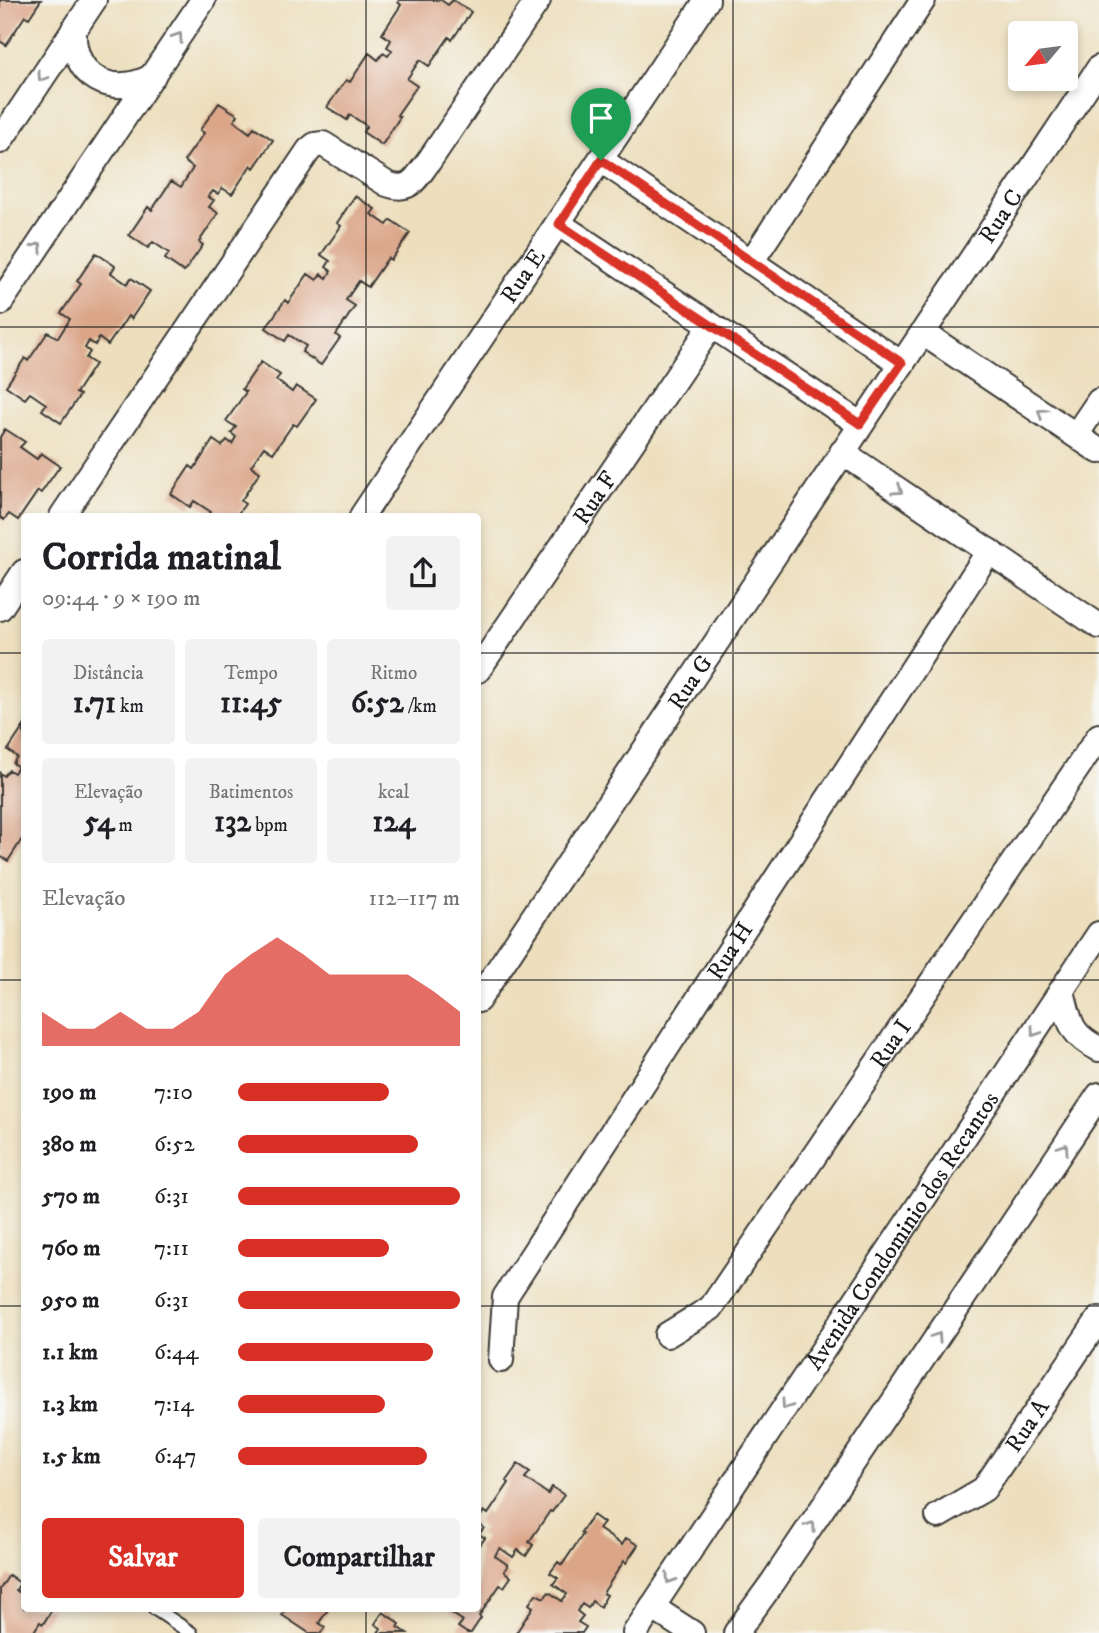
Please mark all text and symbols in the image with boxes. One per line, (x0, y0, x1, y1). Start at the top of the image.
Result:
north arrow (1008, 21, 1078, 91)
map controls (1008, 21, 1078, 91)
one-way arrow (170, 32, 183, 45)
one-way arrow (38, 69, 50, 82)
pin (571, 88, 631, 160)
icon: arrive (582, 99, 620, 137)
street label: Rua C (972, 184, 1030, 249)
one-way arrow (30, 241, 43, 254)
street label: Rua E (494, 243, 553, 310)
one-way arrow (1037, 409, 1050, 421)
street label: Rua F (567, 466, 624, 531)
one-way arrow (890, 482, 903, 494)
text: Corrida matinal (42, 534, 281, 582)
button: share (386, 536, 460, 610)
text: 09:44 · 9 × 190 m (42, 584, 200, 613)
street label: Rua G (662, 649, 720, 716)
text: Distância (73, 662, 144, 685)
text: Tempo (224, 662, 278, 685)
text: Ritmo (370, 662, 417, 685)
text: 1.71 (73, 685, 116, 722)
text: 11:45 (220, 685, 282, 722)
text: 6:52 (351, 685, 404, 722)
text: km (116, 695, 144, 718)
text: /km (404, 695, 437, 718)
text: Elevação (74, 781, 143, 804)
text: Batimentos (209, 781, 293, 804)
text: kcal (378, 781, 409, 804)
text: 54 (84, 804, 114, 841)
text: 132 (214, 804, 251, 841)
text: 124 (372, 804, 415, 841)
text: m (114, 814, 133, 837)
text: bpm (251, 814, 288, 837)
text: Elevação (42, 884, 125, 913)
text: 112–117 m (368, 884, 460, 913)
street label: Rua H (701, 917, 760, 986)
street label: Rua I (864, 1014, 918, 1075)
one-way arrow (1030, 1024, 1043, 1037)
text: 190 m (42, 1078, 96, 1107)
text: 7:10 (154, 1078, 193, 1107)
street label: Avenida Condominio dos Recantos (800, 1086, 1006, 1376)
text: 380 m (42, 1130, 97, 1159)
text: 6:52 (154, 1130, 195, 1159)
one-way arrow (1056, 1142, 1069, 1155)
text: 570 m (42, 1182, 100, 1211)
text: 6:31 (154, 1182, 189, 1211)
text: 760 m (42, 1234, 101, 1263)
text: 7:11 (154, 1234, 189, 1263)
text: 950 m (42, 1286, 100, 1315)
text: 6:31 (154, 1286, 189, 1315)
one-way arrow (929, 1332, 942, 1345)
text: 1.1 km (42, 1338, 98, 1367)
text: 6:44 (154, 1338, 198, 1367)
text: 1.3 km (42, 1390, 98, 1419)
text: 7:14 (154, 1390, 194, 1419)
street label: Rua A (999, 1393, 1057, 1459)
one-way arrow (782, 1397, 794, 1410)
text: 1.5 km (42, 1442, 101, 1471)
text: 6:47 (154, 1442, 197, 1471)
button: Salvar (42, 1518, 244, 1598)
button: Compartilhar (258, 1518, 460, 1598)
one-way arrow (803, 1520, 816, 1533)
one-way arrow (666, 1572, 679, 1585)

